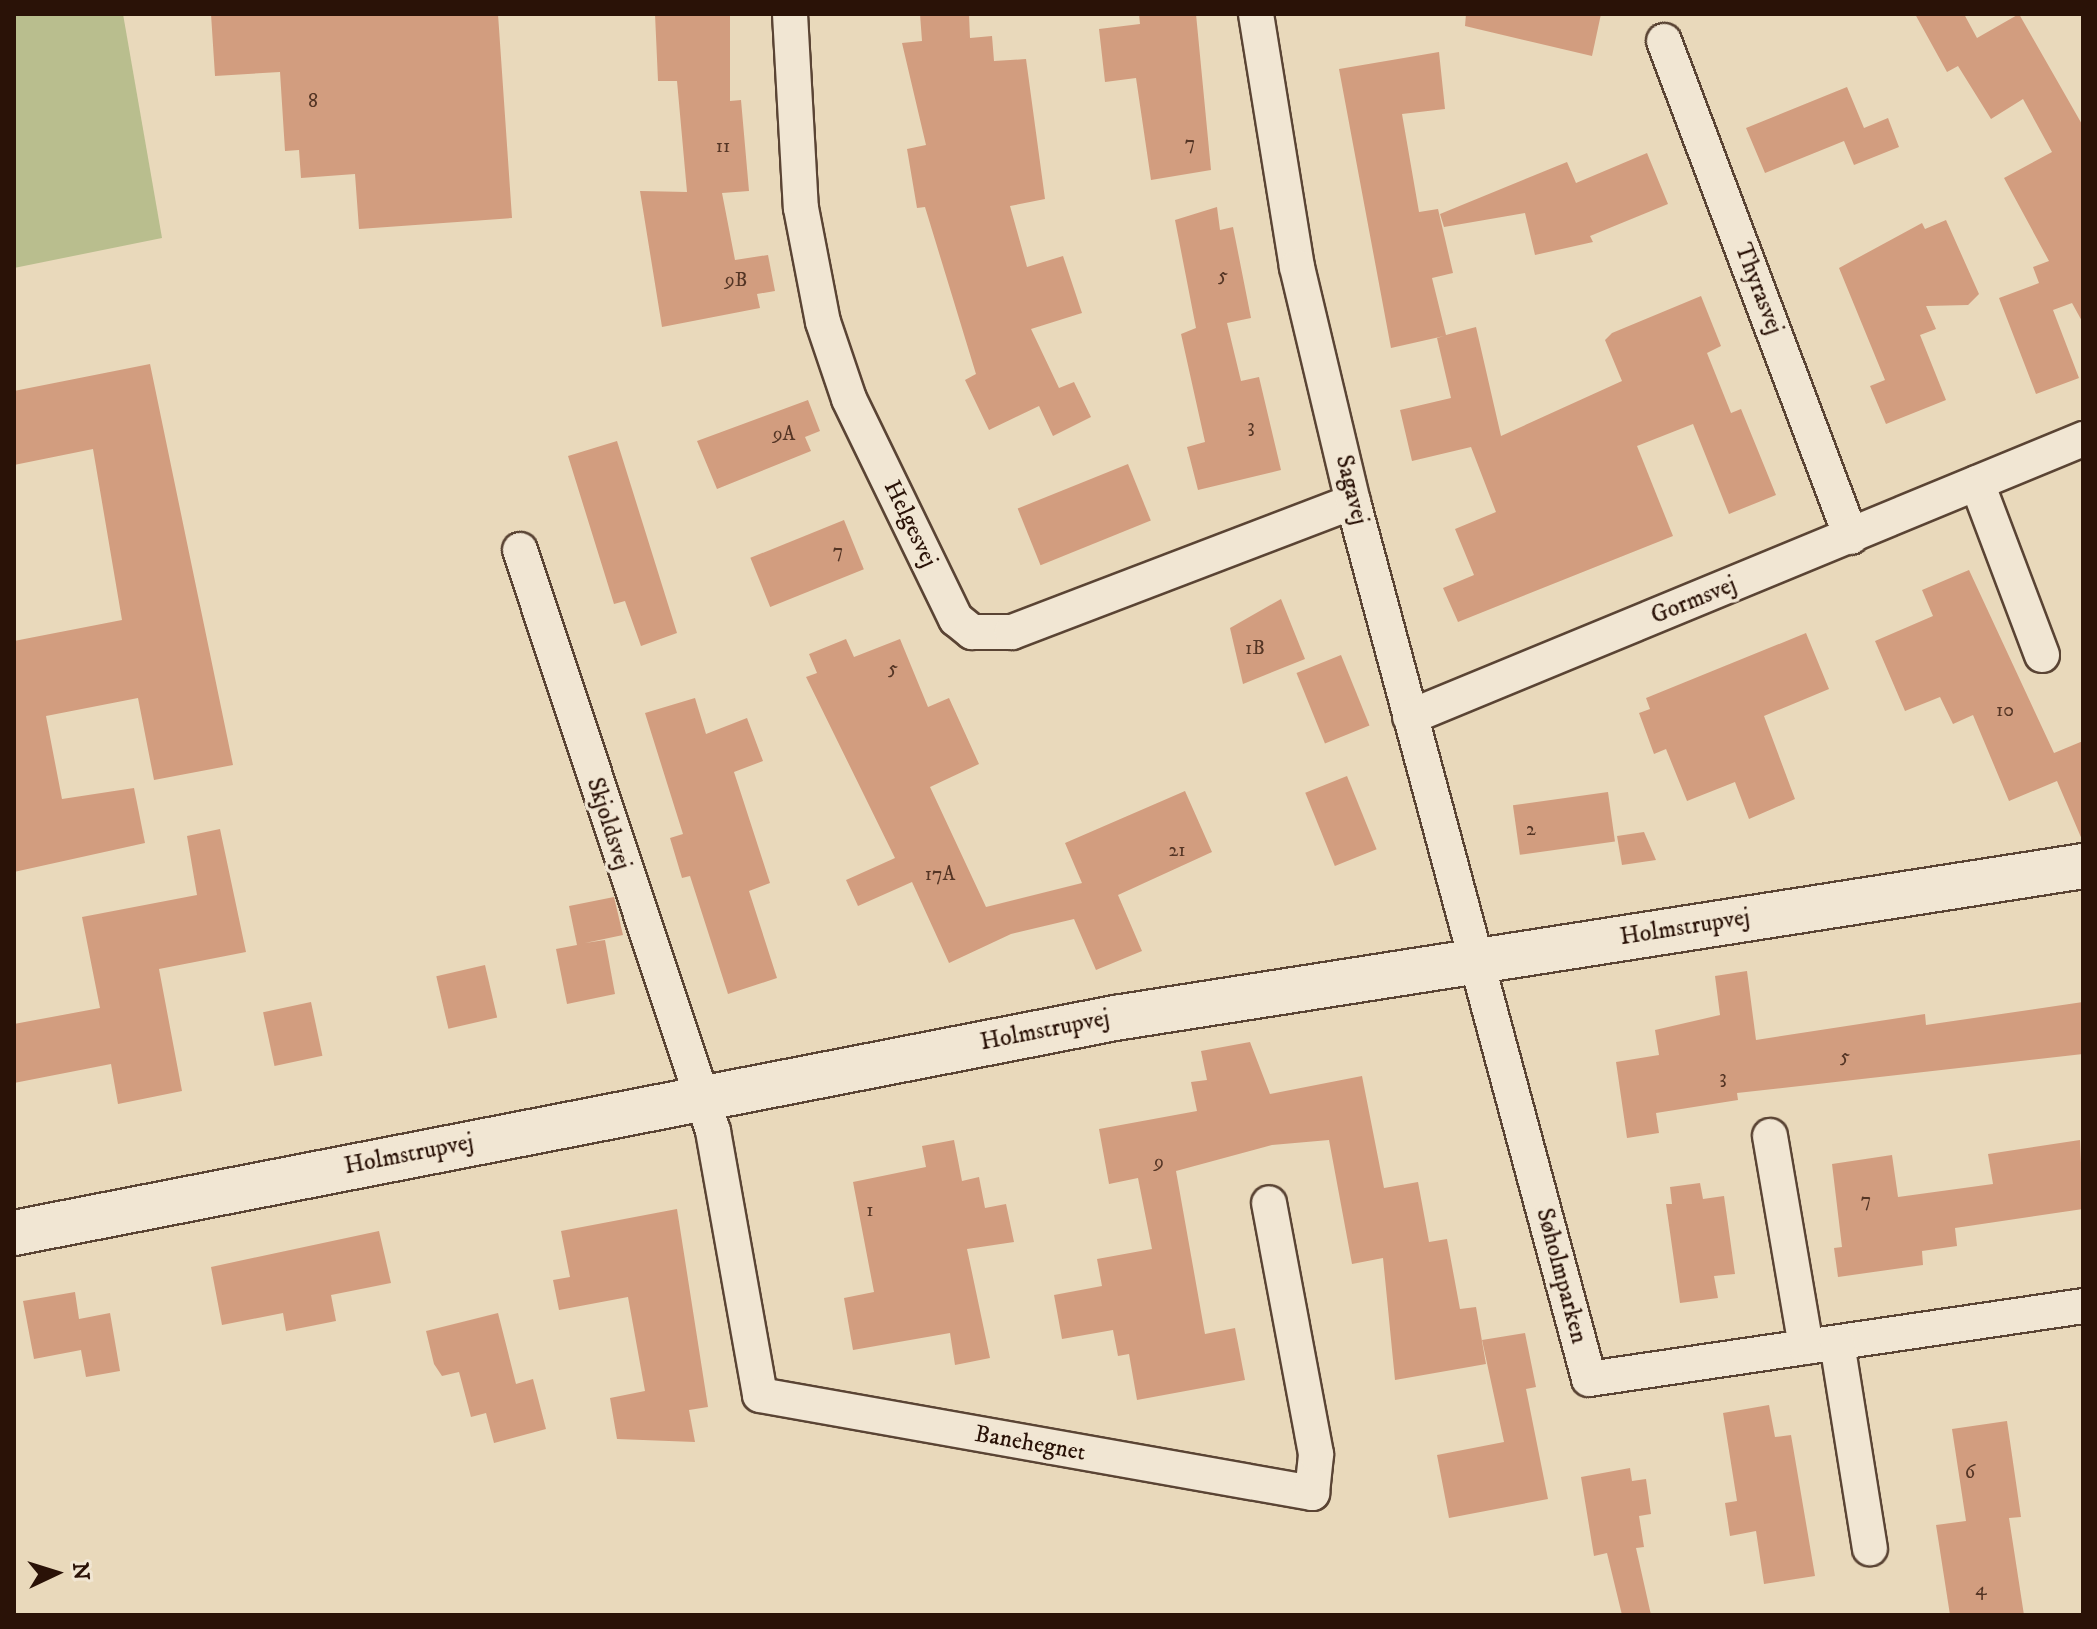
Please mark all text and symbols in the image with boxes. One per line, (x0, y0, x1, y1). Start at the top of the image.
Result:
house number: 8 (308, 89, 318, 113)
house number: 7 (1185, 131, 1195, 155)
house number: 11 (716, 134, 730, 158)
street label: Thyrasvej (1727, 239, 1789, 339)
house number: 5 (1218, 263, 1228, 287)
house number: 9B (725, 268, 747, 292)
house number: 3 (1247, 414, 1255, 438)
house number: 9A (773, 422, 795, 446)
street label: Sagavej (1328, 452, 1374, 528)
street label: Helgesvej (877, 476, 943, 572)
house number: 7 (833, 539, 843, 563)
street label: Gormsvej (1647, 571, 1741, 631)
house number: 1B (1245, 636, 1265, 660)
house number: 5 (888, 656, 898, 680)
house number: 10 (1996, 698, 2014, 722)
street label: Skjoldsvej (580, 774, 636, 874)
house number: 2 (1526, 817, 1536, 841)
house number: 21 (1168, 838, 1186, 862)
house number: 17A (925, 862, 955, 886)
street label: Holmstrupvej (1618, 904, 1752, 952)
street label: Holmstrupvej (978, 1004, 1112, 1058)
house number: 5 (1840, 1044, 1850, 1068)
house number: 3 (1719, 1065, 1727, 1089)
street label: Holmstrupvej (342, 1128, 476, 1182)
house number: 9 (1154, 1150, 1164, 1174)
house number: 7 (1861, 1188, 1871, 1212)
house number: 1 (866, 1198, 874, 1222)
street label: Søholmparken (1529, 1205, 1593, 1347)
street label: Banehegnet (972, 1420, 1088, 1468)
house number: 6 (1965, 1460, 1975, 1484)
north arrow (16, 1533, 96, 1613)
text: N (66, 1561, 95, 1581)
house number: 4 (1975, 1577, 1987, 1601)

